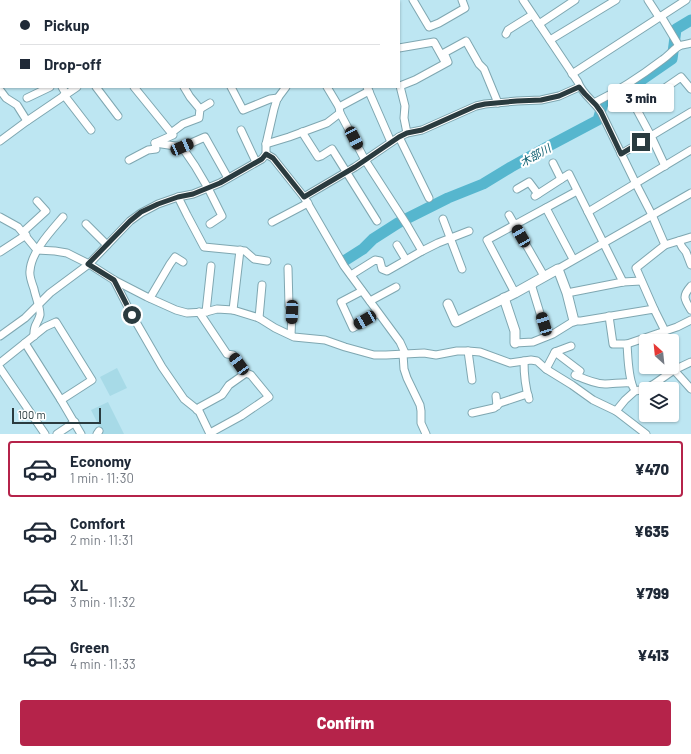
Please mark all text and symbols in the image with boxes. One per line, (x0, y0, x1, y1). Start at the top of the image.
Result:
text: Pickup (44, 16, 90, 34)
text: Drop-off (44, 55, 102, 73)
callout: 3 min (608, 84, 674, 112)
text: 3 min (625, 90, 657, 106)
car (343, 125, 365, 151)
route end (632, 133, 650, 151)
car (169, 137, 195, 157)
water label: 木部川 (517, 141, 553, 169)
car (510, 223, 532, 249)
car (286, 300, 298, 324)
route start (123, 306, 141, 324)
car (352, 309, 378, 331)
car (535, 311, 553, 337)
north arrow (639, 334, 679, 374)
map controls (639, 334, 679, 422)
car (227, 351, 251, 377)
button: layers (639, 382, 679, 422)
scale bar (12, 406, 101, 425)
text: 100 m (18, 408, 46, 421)
icon: car (22, 451, 58, 487)
text: Economy (70, 452, 131, 470)
text: ¥470 (635, 460, 669, 478)
text: 1 min · 11:30 (70, 470, 134, 486)
icon: car (22, 513, 58, 549)
text: Comfort (70, 514, 125, 532)
text: ¥635 (634, 522, 669, 540)
text: 2 min · 11:31 (70, 532, 133, 548)
icon: car (22, 575, 58, 611)
text: XL (70, 576, 88, 594)
text: ¥799 (635, 584, 669, 602)
text: 3 min · 11:32 (70, 594, 136, 610)
icon: car (22, 637, 58, 673)
text: Green (70, 638, 109, 656)
text: ¥413 (637, 646, 669, 664)
text: 4 min · 11:33 (70, 656, 136, 672)
button: Confirm (20, 700, 671, 746)

